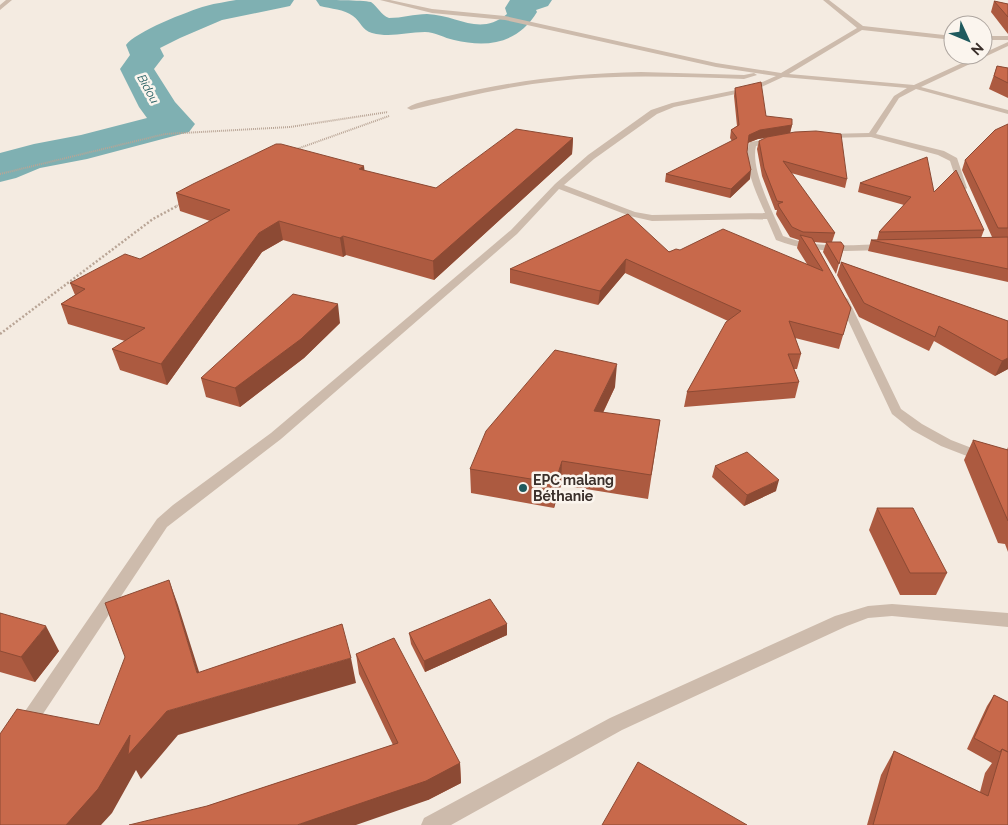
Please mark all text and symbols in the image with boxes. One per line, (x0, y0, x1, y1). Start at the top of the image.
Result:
north arrow (943, 15, 993, 65)
text: N (968, 40, 987, 58)
water label: Bidou (134, 72, 162, 106)
place label: EPC malang Béthanie (533, 472, 614, 504)
marker: EPC malang Béthanie (517, 482, 529, 494)

